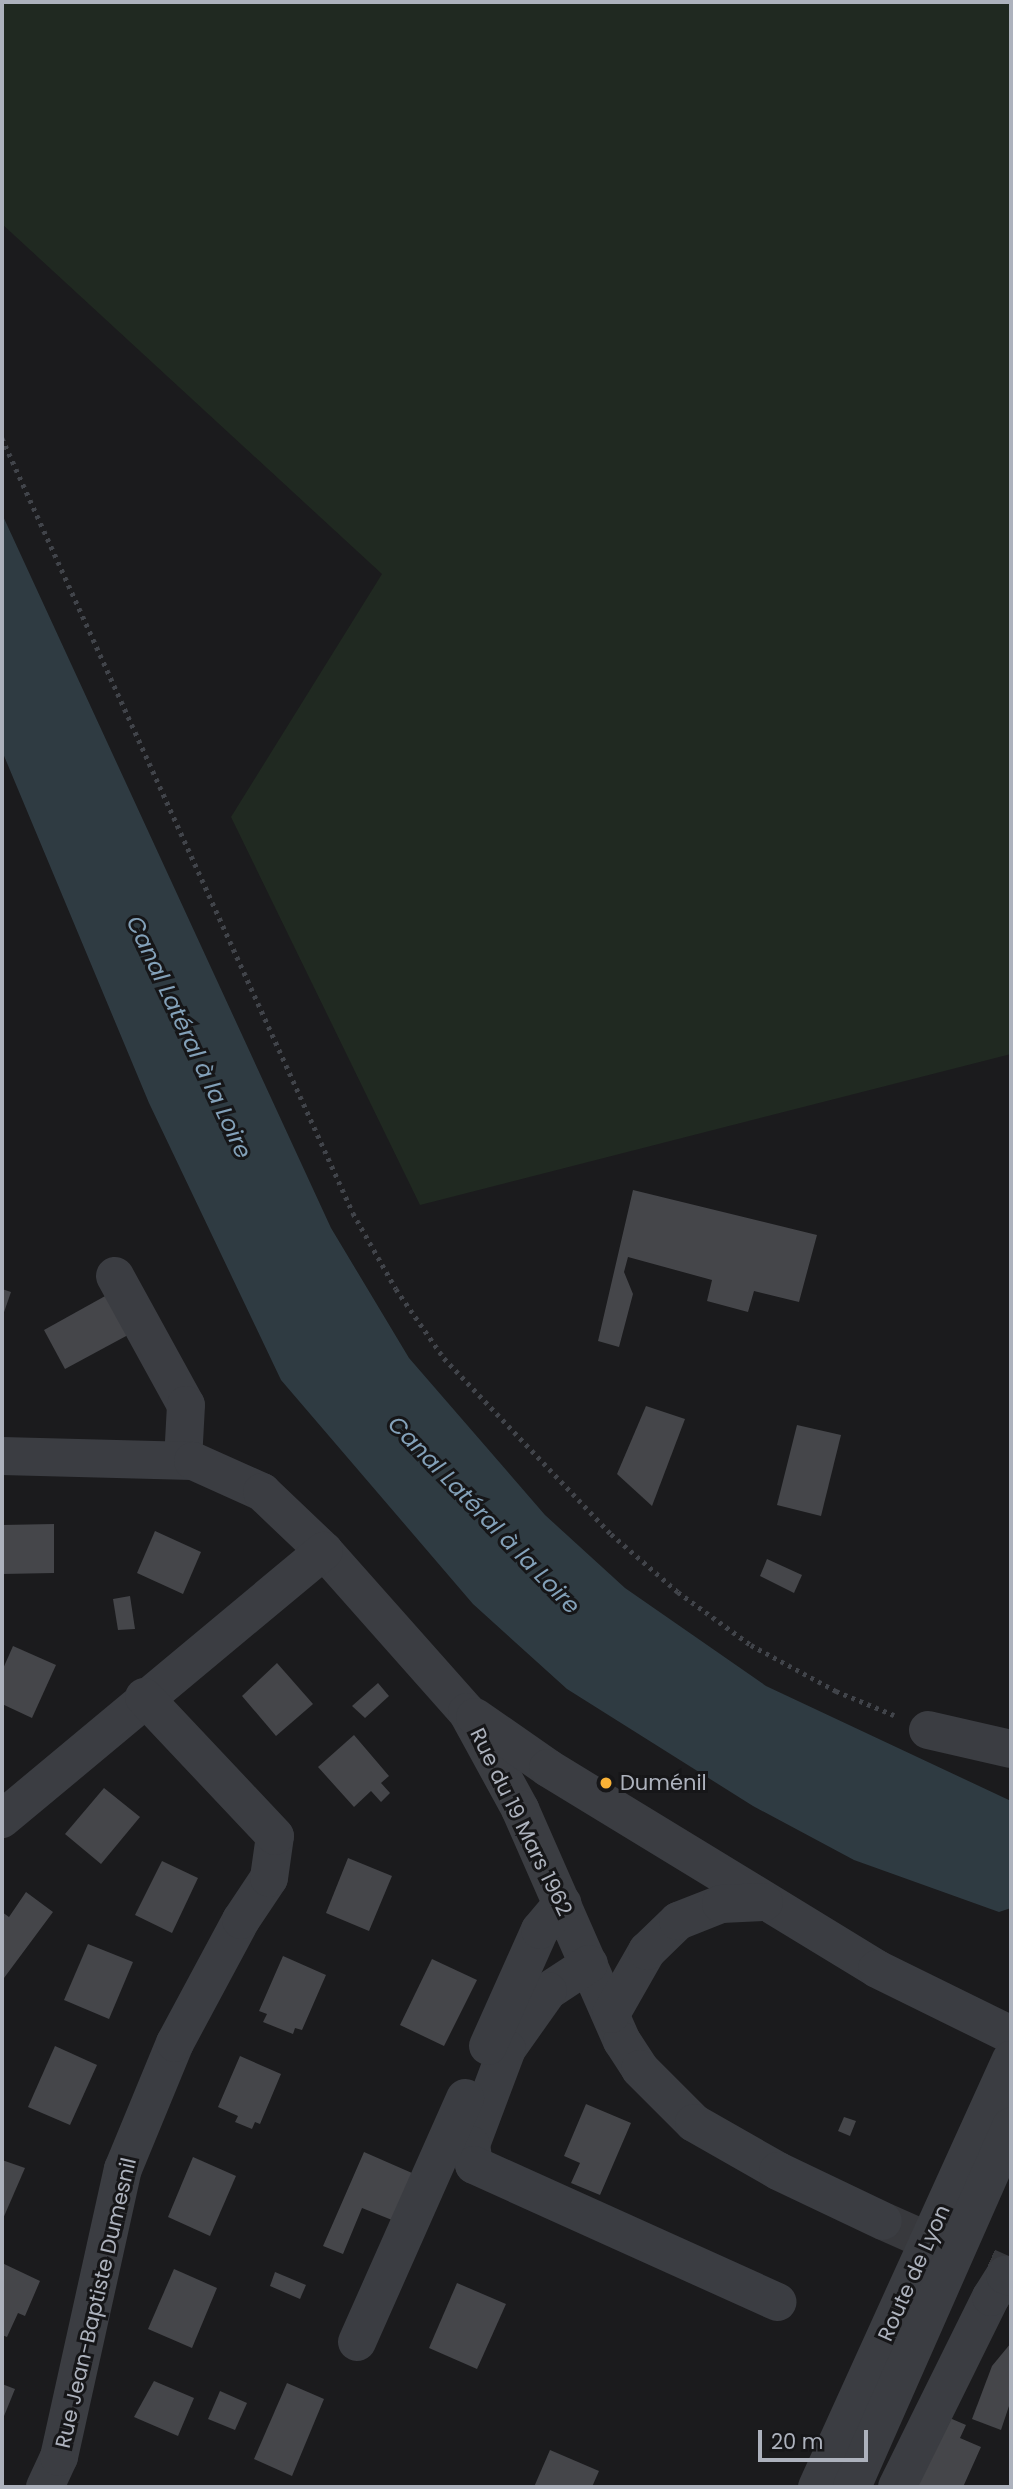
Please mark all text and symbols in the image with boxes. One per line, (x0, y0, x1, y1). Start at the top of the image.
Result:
water label: Canal Latéral à la Loire (121, 911, 257, 1163)
water label: Canal Latéral à la Loire (382, 1410, 586, 1620)
street label: Rue du 19 Mars 1962 (465, 1724, 577, 1920)
place label: Duménil (620, 1770, 707, 1796)
marker: Duménil (598, 1775, 614, 1791)
street label: Rue Jean-Baptiste Dumesnil (50, 2155, 142, 2451)
street label: Route de Lyon (873, 2201, 955, 2345)
scale bar (761, 2416, 871, 2460)
text: 20 m (771, 2427, 824, 2456)

